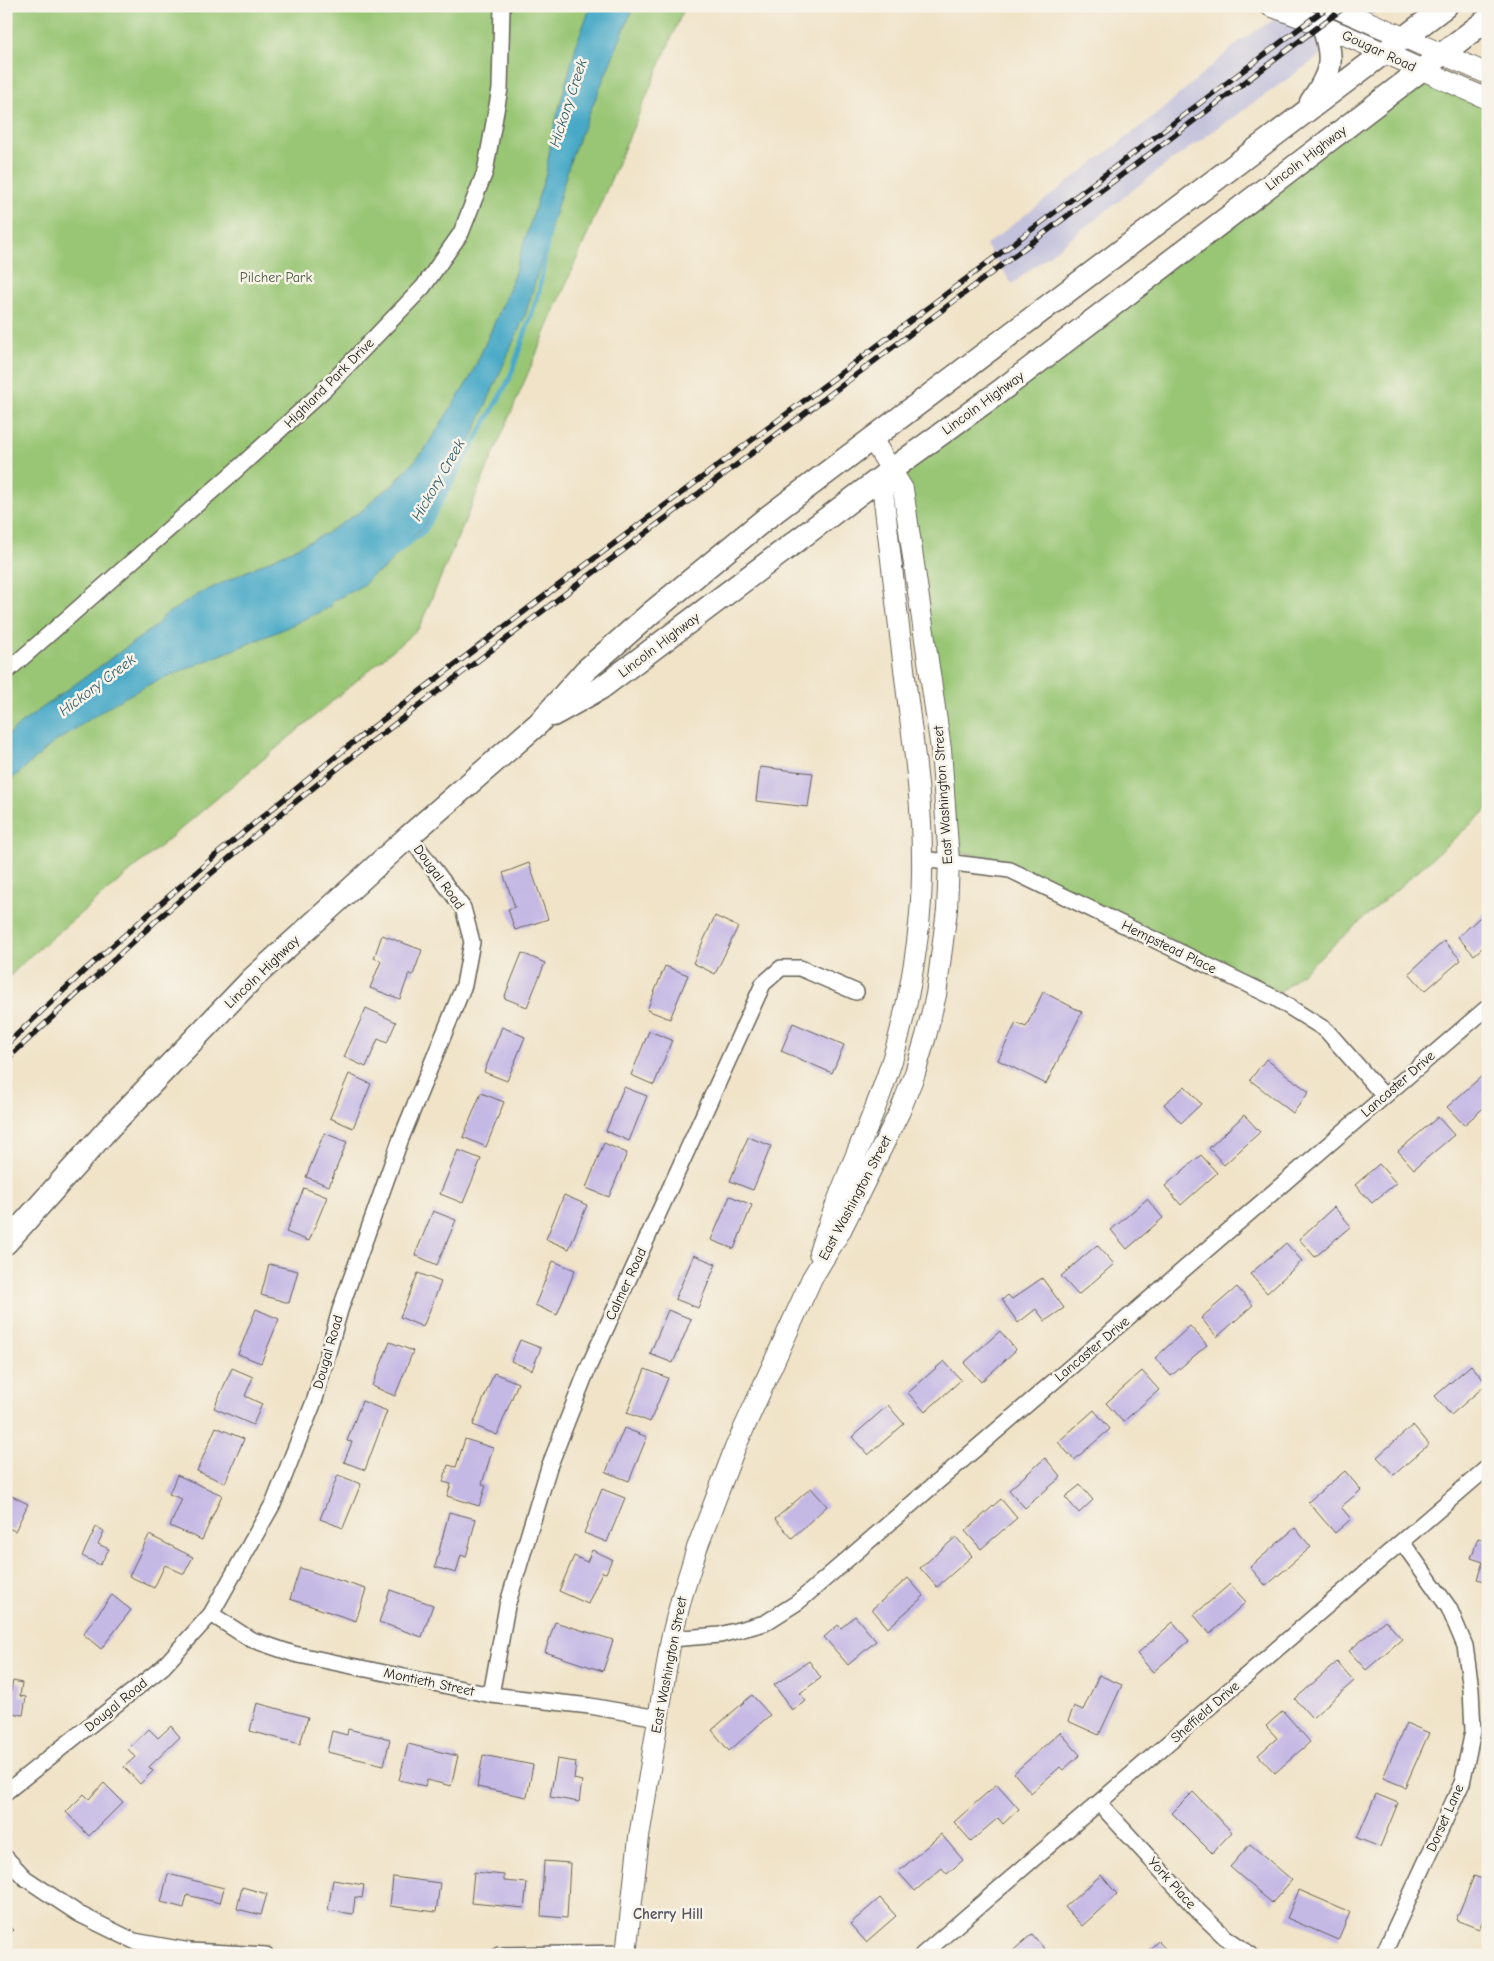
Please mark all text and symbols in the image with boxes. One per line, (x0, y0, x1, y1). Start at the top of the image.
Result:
street label: Gougar Road (1339, 26, 1419, 76)
water label: Hickory Creek (545, 56, 591, 149)
street label: Lincoln Highway (1262, 121, 1351, 194)
park label: Pilcher Park (240, 269, 312, 286)
street label: Highland Park Drive (281, 335, 377, 431)
street label: Lincoln Highway (939, 367, 1028, 438)
water label: Hickory Creek (407, 435, 469, 524)
street label: Lincoln Highway (615, 608, 704, 681)
water label: Hickory Creek (55, 650, 139, 720)
street label: East Washington Street (930, 724, 956, 865)
street label: Dougal Road (410, 841, 468, 913)
street label: Hempstead Place (1119, 917, 1219, 977)
street label: Lincoln Highway (221, 932, 303, 1012)
street label: Lancaster Drive (1358, 1047, 1438, 1121)
street label: East Washington Street (815, 1132, 896, 1263)
street label: Calmer Road (602, 1245, 650, 1323)
street label: Dougal Road (309, 1313, 347, 1391)
street label: Lancaster Drive (1051, 1313, 1133, 1385)
street label: East Washington Street (647, 1594, 691, 1735)
street label: Montieth Street (382, 1664, 477, 1700)
street label: Dougal Road (81, 1674, 151, 1736)
street label: Sheffield Drive (1167, 1678, 1243, 1746)
street label: Dorset Lane (1423, 1782, 1467, 1854)
street label: York Place (1144, 1854, 1200, 1912)
district label: Cherry Hill (633, 1905, 703, 1923)

